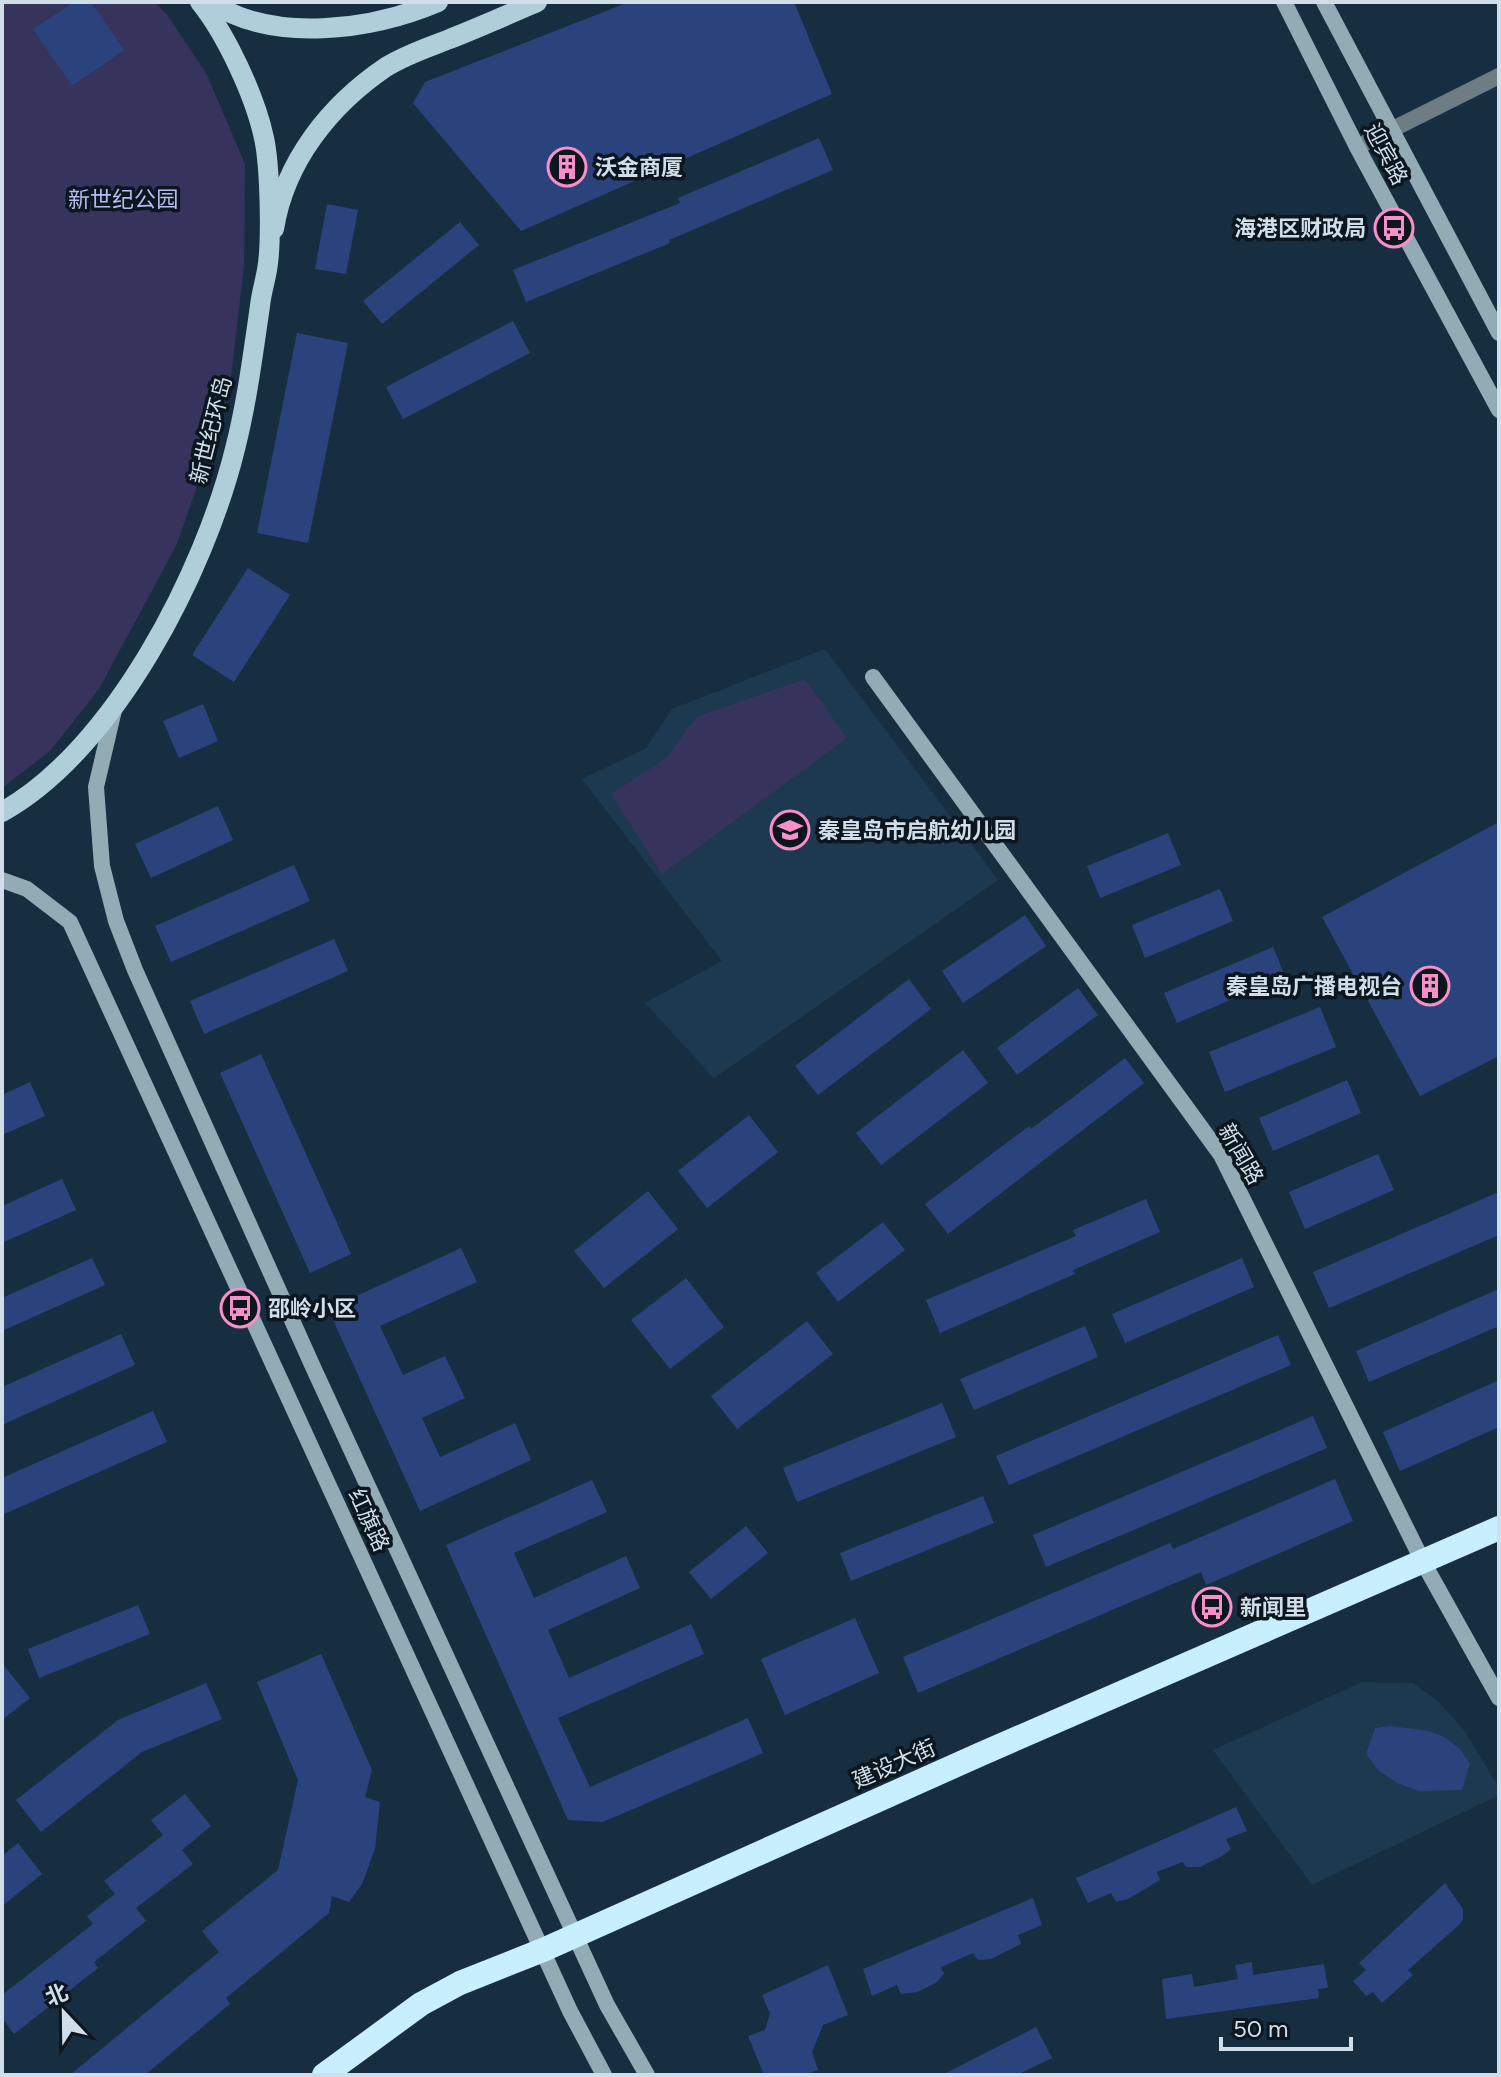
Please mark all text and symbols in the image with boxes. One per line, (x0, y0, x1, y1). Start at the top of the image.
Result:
street label: 迎宾路 (1359, 119, 1413, 189)
building icon: 沃金商厦 (546, 146, 588, 188)
place label: 沃金商厦 (595, 154, 683, 181)
park label: 新世纪公园 (68, 186, 178, 213)
bus stop icon: 海港区财政局 (1373, 207, 1415, 249)
place label: 海港区财政局 (1234, 215, 1366, 242)
street label: 新世纪环岛 (185, 373, 237, 487)
school or university icon: 秦皇岛市启航幼儿园 (769, 809, 811, 851)
place label: 秦皇岛市启航幼儿园 (818, 817, 1016, 844)
building icon: 秦皇岛广播电视台 (1409, 965, 1451, 1007)
place label: 秦皇岛广播电视台 (1226, 973, 1402, 1000)
street label: 新闻路 (1213, 1119, 1269, 1189)
bus stop icon: 邵岭小区 (219, 1287, 261, 1329)
place label: 邵岭小区 (268, 1295, 356, 1322)
street label: 红旗路 (343, 1484, 395, 1556)
bus stop icon: 新闻里 (1191, 1586, 1233, 1628)
place label: 新闻里 (1240, 1594, 1306, 1621)
street label: 建设大街 (848, 1734, 940, 1794)
north arrow (24, 1973, 104, 2053)
text: 北 (41, 1978, 72, 2012)
scale bar (1221, 2001, 1351, 2051)
text: 50 m (1233, 2014, 1289, 2043)

